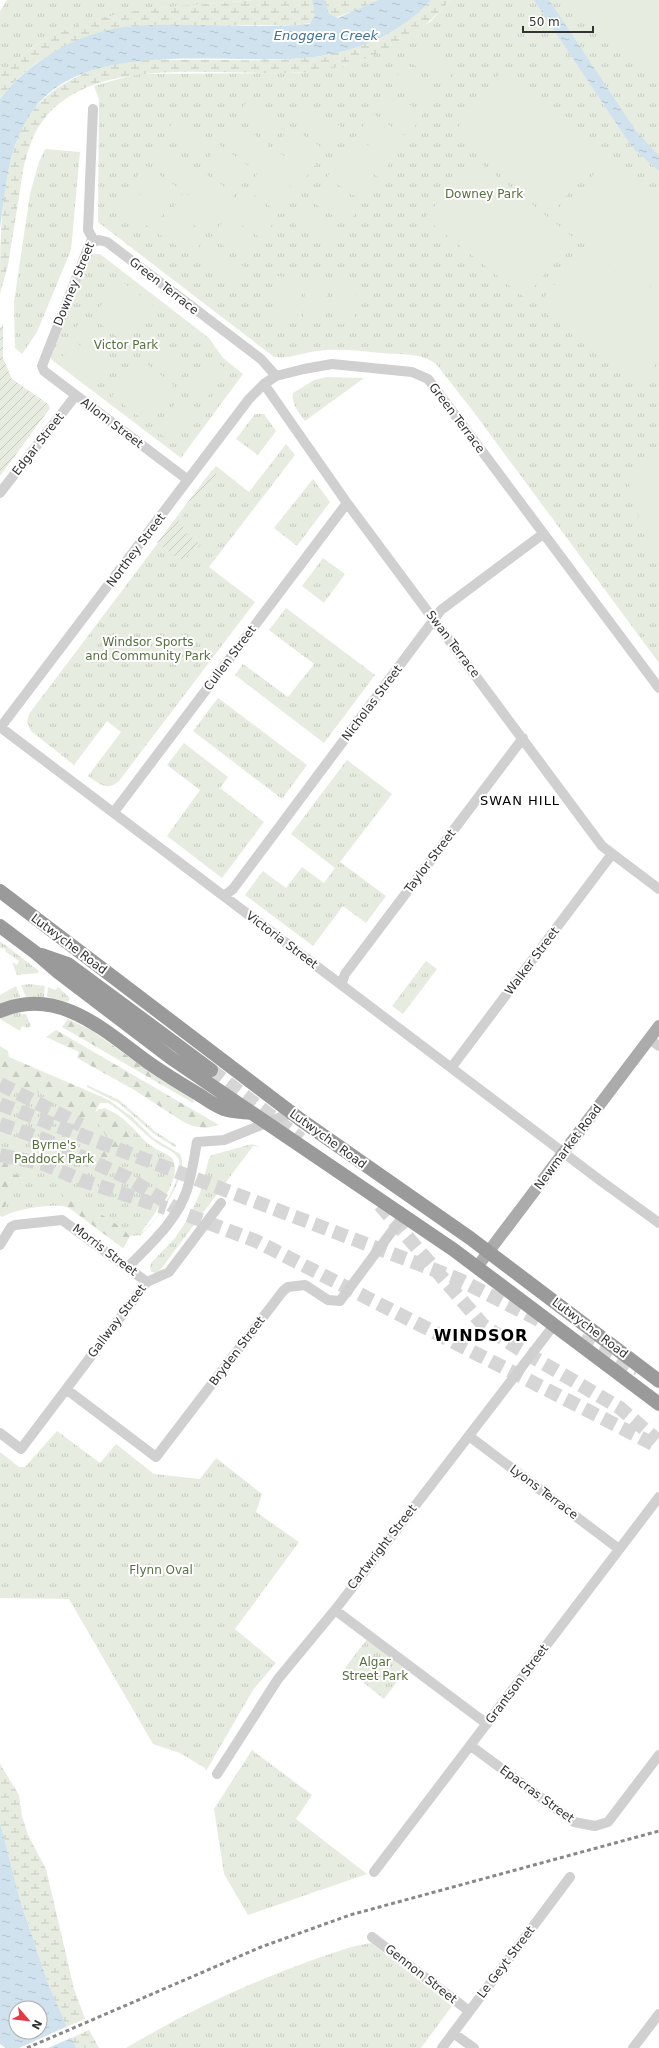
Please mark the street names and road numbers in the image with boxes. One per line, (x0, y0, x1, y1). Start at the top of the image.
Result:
street label: Downey Street (51, 240, 97, 328)
street label: Green Terrace (127, 255, 201, 317)
street label: Green Terrace (426, 380, 488, 456)
street label: Allom Street (78, 395, 146, 451)
street label: Edgar Street (9, 410, 67, 478)
street label: Northey Street (104, 510, 168, 589)
street label: Swan Terrace (423, 608, 483, 680)
street label: Cullen Street (201, 622, 259, 693)
street label: Nicholas Street (339, 662, 405, 744)
street label: Taylor Street (401, 826, 459, 896)
street label: Victoria Street (244, 909, 321, 972)
street label: Lutwyche Road (28, 911, 110, 977)
street label: Walker Street (502, 924, 562, 998)
street label: Newmarket Road (532, 1102, 604, 1192)
street label: Lutwyche Road (287, 1107, 369, 1171)
street label: Morris Street (70, 1221, 140, 1279)
street label: Gallway Street (85, 1281, 149, 1360)
street label: Lutwyche Road (549, 1295, 631, 1361)
street label: Bryden Street (206, 1313, 268, 1388)
street label: Lyons Terrace (507, 1462, 581, 1522)
street label: Cartwright Street (345, 1502, 420, 1592)
street label: Grantson Street (483, 1641, 551, 1726)
street label: Epacras Street (497, 1762, 577, 1826)
street label: Le Geyt Street (474, 1923, 538, 2001)
street label: Gennon Street (382, 1942, 460, 2007)

